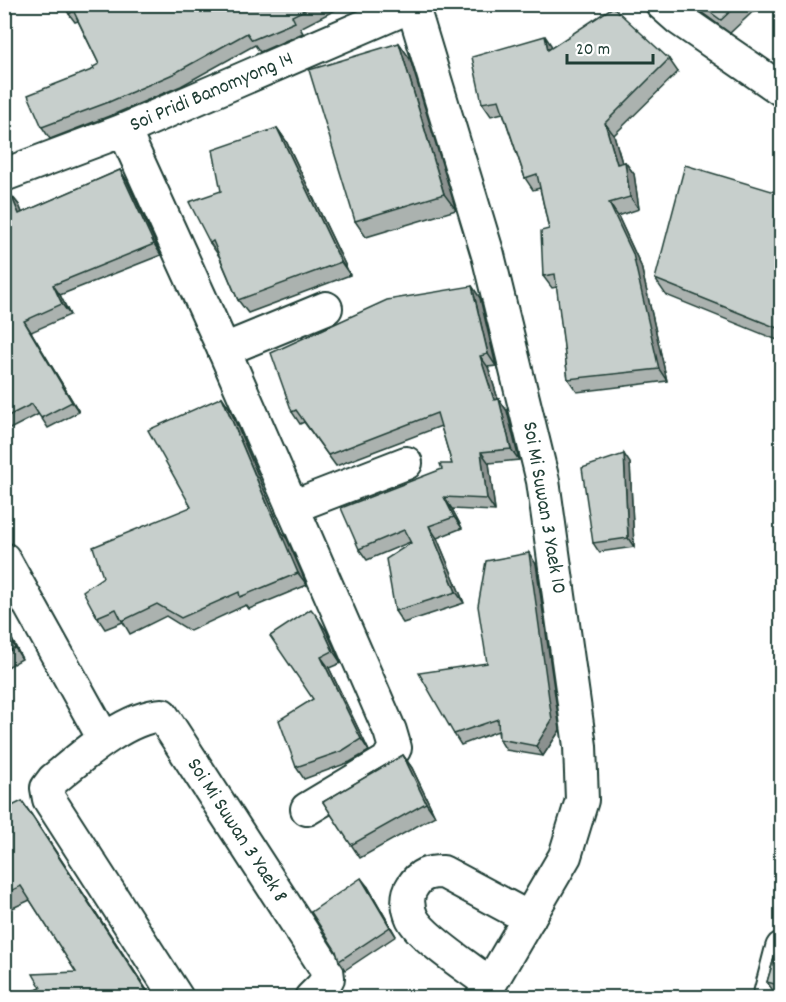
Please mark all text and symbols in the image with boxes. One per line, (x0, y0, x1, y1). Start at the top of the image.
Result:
scale bar (567, 27, 652, 65)
text: 20 m (576, 38, 610, 63)
street label: Soi Pridi Banomyong 14 (126, 45, 298, 141)
street label: Soi Mi Suwan 3 Yaek 10 (513, 419, 573, 597)
street label: Soi Mi Suwan 3 Yaek 8 (178, 753, 294, 909)

